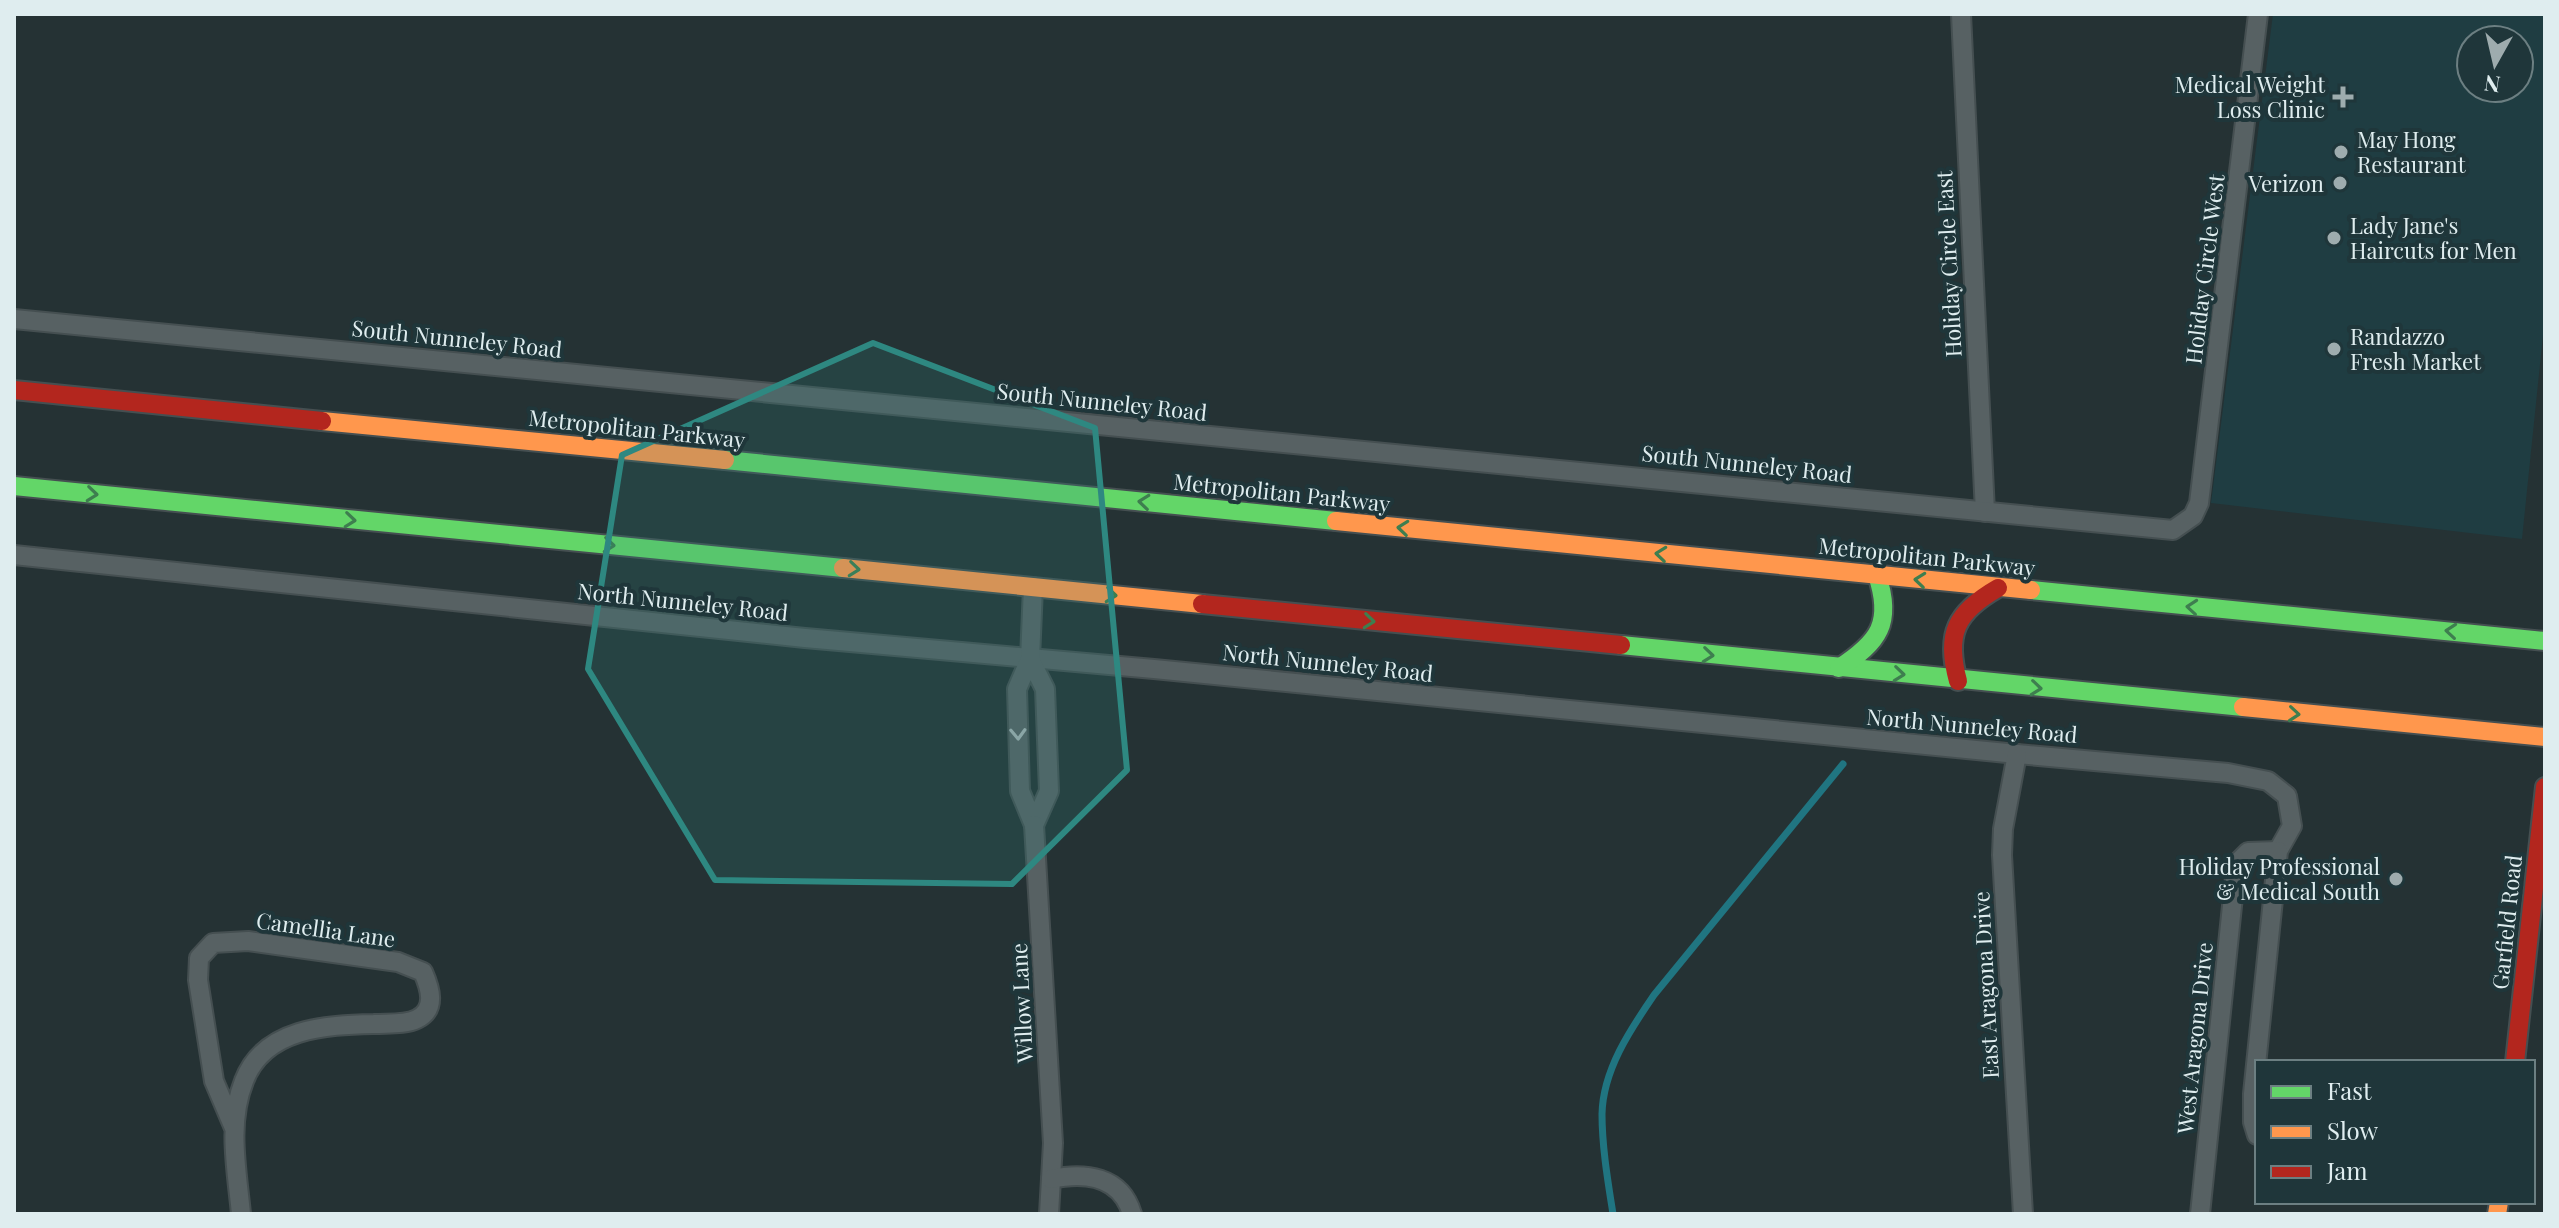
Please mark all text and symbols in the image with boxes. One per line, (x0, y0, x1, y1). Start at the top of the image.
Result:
north arrow (2455, 24, 2535, 104)
place label: Medical Weight Loss Clinic (2175, 69, 2326, 124)
text: N (2482, 69, 2502, 101)
marker: Medical Weight Loss Clinic (2332, 86, 2354, 108)
place label: May Hong Restaurant (2357, 124, 2467, 179)
marker: May Hong Restaurant (2332, 143, 2350, 161)
place label: Verizon (2247, 168, 2324, 198)
street label: Holiday Circle East (1928, 169, 1968, 358)
street label: Holiday Circle West (2177, 171, 2231, 366)
marker: Verizon (2331, 174, 2349, 192)
place label: Lady Jane's Haircuts for Men (2350, 210, 2517, 265)
marker: Lady Jane's Haircuts for Men (2325, 229, 2343, 247)
street label: South Nunneley Road (350, 312, 564, 364)
place label: Randazzo Fresh Market (2350, 321, 2482, 376)
marker: Randazzo Fresh Market (2325, 340, 2343, 358)
street label: South Nunneley Road (995, 375, 1209, 427)
street label: Metropolitan Parkway (527, 402, 747, 454)
street label: South Nunneley Road (1640, 437, 1854, 489)
street label: Metropolitan Parkway (1172, 466, 1392, 518)
one-way arrow (86, 485, 99, 502)
one-way arrow (1137, 494, 1150, 511)
one-way arrow (344, 511, 357, 528)
one-way arrow (1396, 520, 1409, 537)
street label: Metropolitan Parkway (1817, 530, 2037, 582)
one-way arrow (603, 536, 616, 553)
one-way arrow (1654, 546, 1667, 563)
one-way arrow (848, 561, 861, 578)
one-way arrow (1913, 572, 1926, 589)
street label: North Nunneley Road (576, 575, 790, 627)
one-way arrow (1105, 586, 1118, 603)
one-way arrow (2185, 598, 2198, 615)
one-way arrow (1363, 612, 1376, 629)
one-way arrow (2444, 623, 2457, 640)
street label: North Nunneley Road (1221, 636, 1435, 688)
one-way arrow (1702, 646, 1715, 663)
one-way arrow (1893, 666, 1906, 683)
one-way arrow (2030, 680, 2043, 697)
street label: North Nunneley Road (1865, 701, 2079, 749)
one-way arrow (2288, 705, 2301, 722)
one-way arrow (1009, 728, 1027, 741)
place label: Holiday Professional & Medical South (2179, 851, 2380, 906)
street label: Garfield Road (2484, 853, 2528, 991)
marker: Holiday Professional & Medical South (2387, 870, 2405, 888)
street label: East Aragona Drive (1965, 891, 2005, 1079)
street label: Camellia Lane (255, 904, 397, 954)
street label: West Aragona Drive (2169, 941, 2219, 1136)
street label: Willow Lane (1003, 942, 1039, 1065)
legend (2255, 1060, 2535, 1204)
text: Fast (2327, 1074, 2372, 1106)
text: Slow (2327, 1114, 2379, 1146)
text: Jam (2326, 1154, 2368, 1186)

